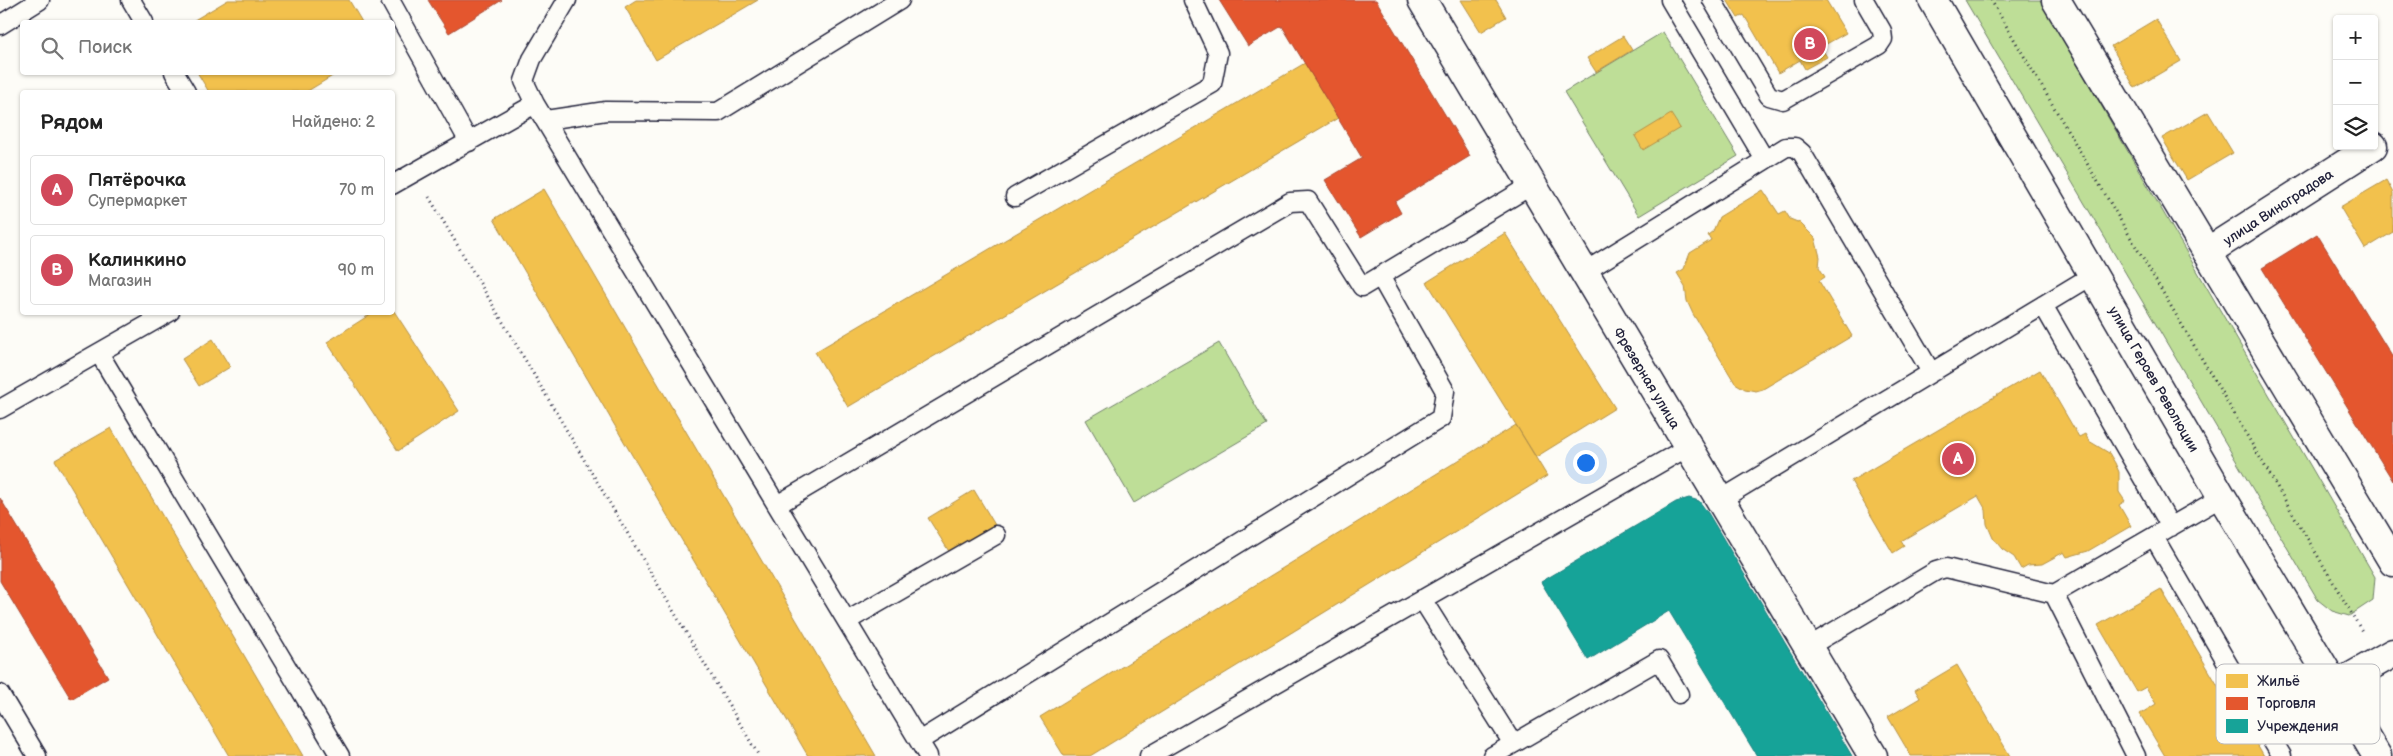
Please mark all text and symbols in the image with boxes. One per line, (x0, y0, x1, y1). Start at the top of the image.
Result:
map controls (2333, 15, 2378, 150)
button: + (2333, 15, 2378, 60)
search box (20, 20, 395, 75)
pin: B (1794, 25, 1826, 63)
icon: search (38, 34, 66, 62)
text: Поиск (78, 36, 132, 59)
button: − (2333, 60, 2378, 105)
button: layers (2333, 105, 2378, 150)
text: Рядом (40, 110, 103, 135)
text: Найдено: 2 (291, 113, 375, 132)
street label: улица Виноградова (2220, 165, 2337, 249)
text: Пятёрочка (88, 169, 186, 192)
text: A (52, 181, 62, 200)
text: 70 m (339, 181, 374, 200)
text: Супермаркет (88, 192, 187, 211)
text: Калинкино (88, 249, 186, 272)
text: B (51, 261, 63, 280)
text: 90 m (338, 261, 374, 280)
text: Магазин (88, 272, 152, 291)
street label: улица Героев Революции (2105, 303, 2202, 455)
street label: Фрезерная улица (1610, 324, 1684, 433)
pin: A (1942, 440, 1974, 478)
your location (1573, 450, 1599, 476)
legend (2216, 664, 2380, 744)
text: Жильё (2257, 673, 2300, 690)
text: Торговля (2257, 695, 2316, 712)
text: Учреждения (2257, 718, 2339, 735)

